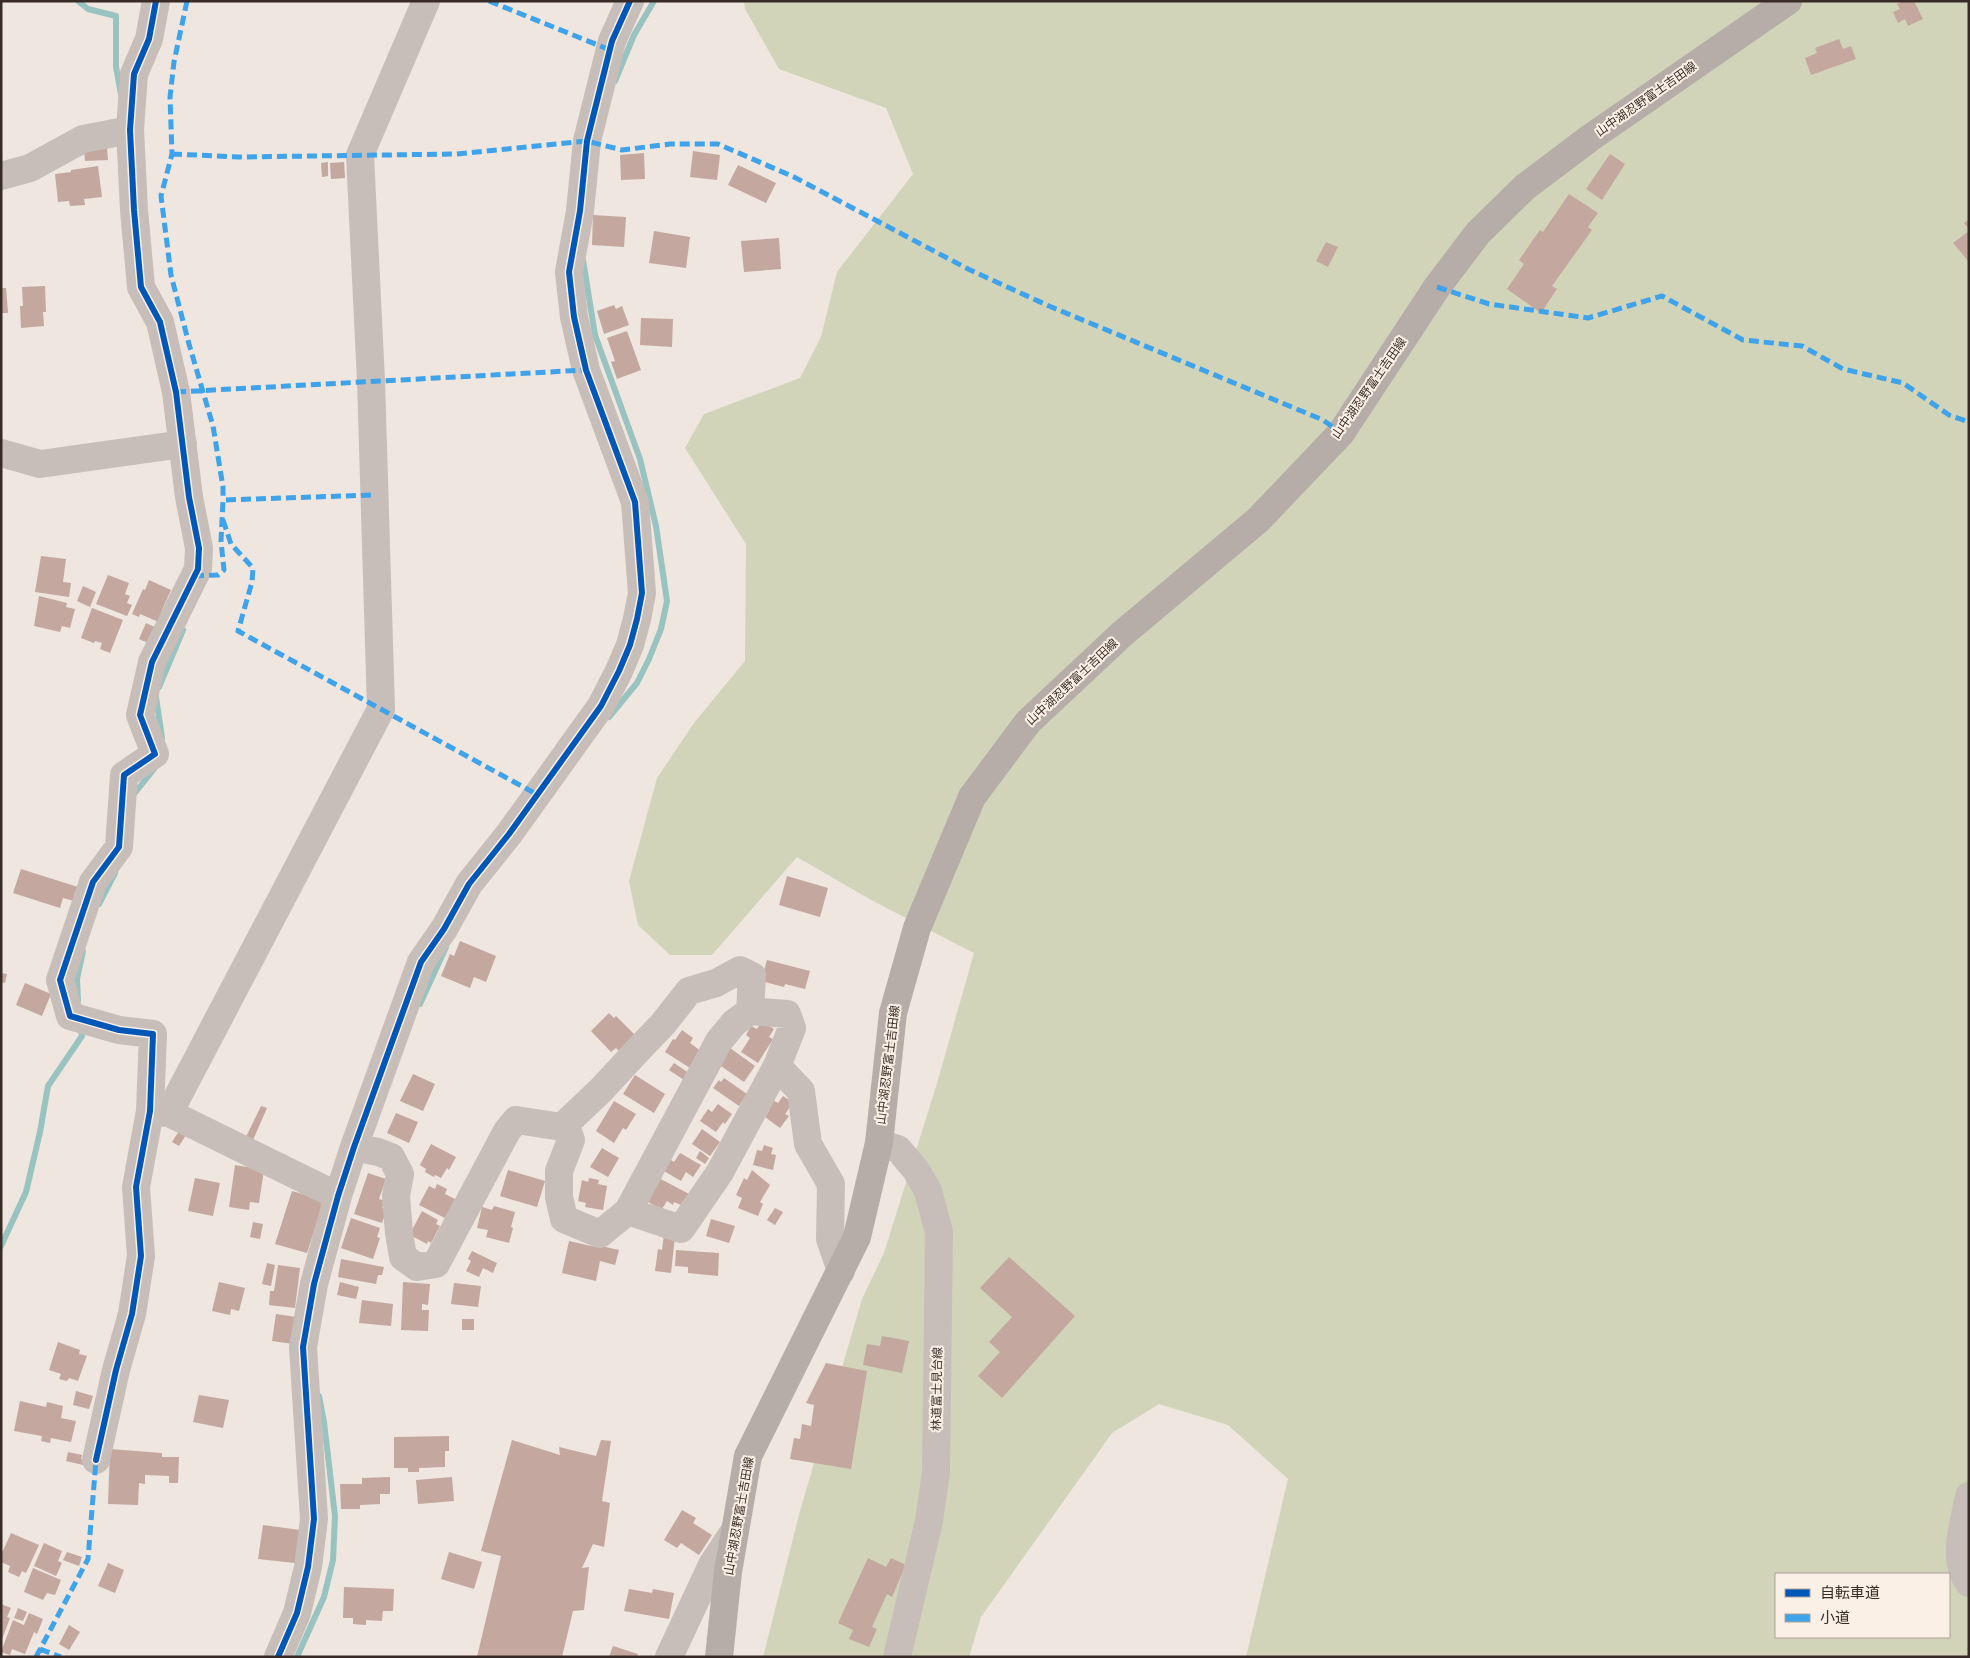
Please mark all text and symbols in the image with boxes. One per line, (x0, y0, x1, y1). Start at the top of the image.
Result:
street label: 山中湖忍野富士吉田線 (1592, 58, 1699, 138)
street label: 山中湖忍野富士吉田線 (1328, 334, 1408, 441)
street label: 山中湖忍野富士吉田線 (1023, 635, 1120, 727)
street label: 山中湖忍野富士吉田線 (873, 1004, 901, 1125)
street label: 林道富士見台線 (928, 1347, 944, 1431)
street label: 山中湖忍野富士吉田線 (721, 1456, 755, 1576)
legend (1775, 1573, 1950, 1638)
text: 自転車道 (1820, 1583, 1880, 1601)
text: 小道 (1820, 1608, 1850, 1626)

